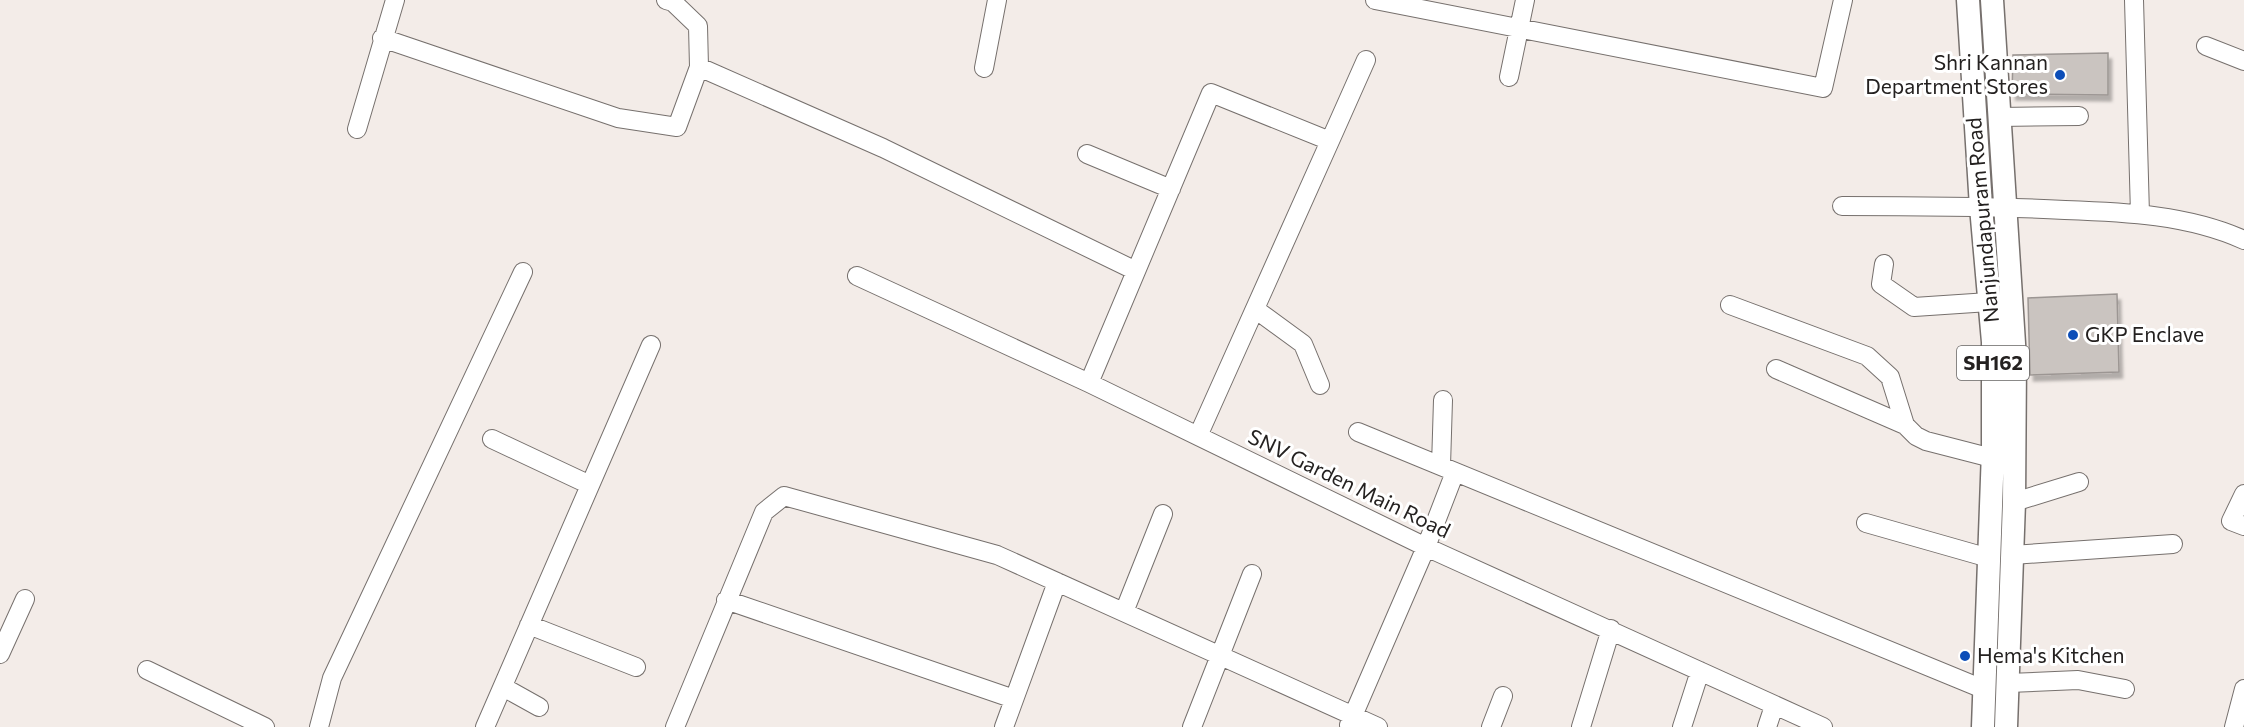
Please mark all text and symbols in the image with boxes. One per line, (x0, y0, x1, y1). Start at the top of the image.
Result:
place label: Shri Kannan Department Stores (1865, 49, 2048, 98)
marker: Shri Kannan Department Stores (2053, 68, 2067, 82)
street label: Nanjundapuram Road (1960, 117, 2003, 324)
place label: GKP Enclave (2085, 321, 2204, 346)
marker: GKP Enclave (2066, 328, 2080, 342)
road number: SH162 (1957, 346, 2029, 380)
street label: SNV Garden Main Road (1245, 423, 1455, 542)
place label: Hema's Kitchen (1977, 642, 2124, 667)
marker: Hema's Kitchen (1958, 649, 1972, 663)

